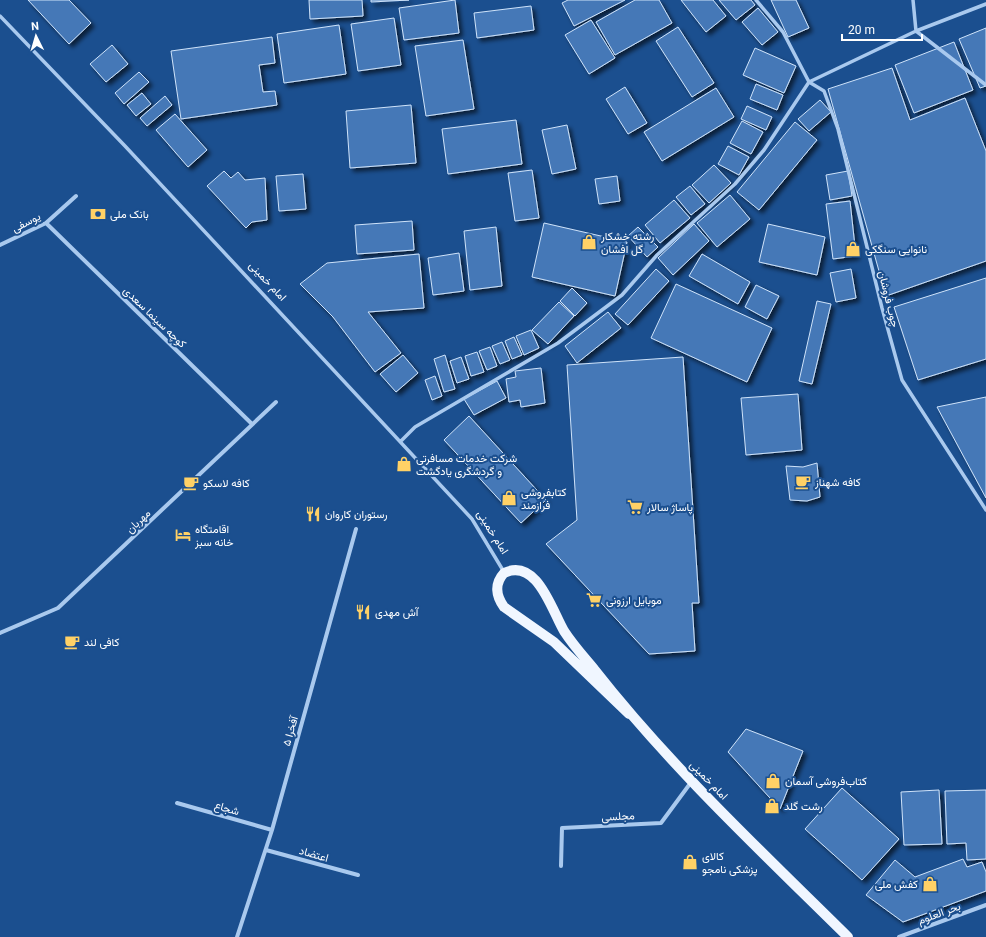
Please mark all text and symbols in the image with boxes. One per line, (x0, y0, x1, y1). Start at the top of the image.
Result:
north arrow (16, 16, 56, 56)
scale bar (842, 16, 922, 42)
text: N (31, 20, 40, 33)
text: 20 m (848, 23, 875, 37)
bank icon: بانک ملی (89, 205, 107, 223)
place label: بانک ملی (110, 208, 149, 221)
street label: یوسفی (10, 210, 43, 235)
place label: رشته خشکار گل افشان (600, 230, 654, 256)
shop icon: رشته خشکار گل افشان (580, 233, 598, 251)
shop icon: نانوایی سنگکی (844, 240, 862, 258)
place label: نانوایی سنگکی (865, 243, 927, 256)
street label: امام خمینی (245, 259, 289, 304)
street label: چوب فروشان (874, 270, 902, 329)
street label: کوچه سینما سعدی (120, 284, 189, 351)
place label: شرکت خدمات مسافرتی و گردشگری یادگشت (416, 452, 517, 478)
shop icon: شرکت خدمات مسافرتی و گردشگری یادگشت (395, 455, 413, 473)
cafe icon: کافه شهناز (794, 473, 812, 491)
cafe icon: کافه لاسکو (182, 474, 200, 492)
place label: کافه شهناز (814, 476, 861, 489)
place label: کافه لاسکو (203, 477, 250, 490)
place label: کتابفروشی فرازمند (521, 486, 567, 512)
shop icon: کتابفروشی فرازمند (500, 489, 518, 507)
supermarket icon: پاساژ سالار (626, 498, 644, 516)
place label: پاساژ سالار (646, 501, 693, 515)
restaurant icon: رستوران کاروان (304, 505, 322, 523)
street label: مهربان (123, 507, 153, 536)
place label: رستوران کاروان (325, 508, 388, 521)
street label: امام خمینی (473, 508, 511, 557)
place label: اقامتگاه خانه سبز (194, 523, 234, 549)
hotel icon: اقامتگاه خانه سبز (174, 526, 192, 544)
supermarket icon: موبایل ارزونی (585, 591, 603, 609)
place label: موبایل ارزونی (606, 594, 662, 607)
restaurant icon: آش مهدی (354, 603, 372, 621)
place label: آش مهدی (375, 606, 420, 619)
cafe icon: کافی لند (63, 633, 81, 651)
place label: کافی لند (84, 636, 119, 649)
street label: آفخرا ۵ (280, 713, 301, 748)
street label: امام خمینی (686, 758, 730, 803)
shop icon: کتاب‌فروشی آسمان (764, 772, 782, 790)
place label: کتاب‌فروشی آسمان (785, 775, 867, 788)
shop icon: رشت گلد (763, 797, 781, 815)
street label: شجاع (213, 799, 241, 819)
place label: رشت گلد (784, 800, 823, 813)
street label: مجلسی (601, 809, 635, 824)
street label: اعتضاد (298, 844, 330, 865)
place label: کالای پزشکی نامجو (702, 850, 758, 877)
shop icon: کالای پزشکی نامجو (681, 853, 699, 871)
shop icon: کفش ملی (921, 875, 939, 893)
place label: کفش ملی (875, 878, 918, 891)
street label: بحر العلوم (916, 900, 963, 928)

